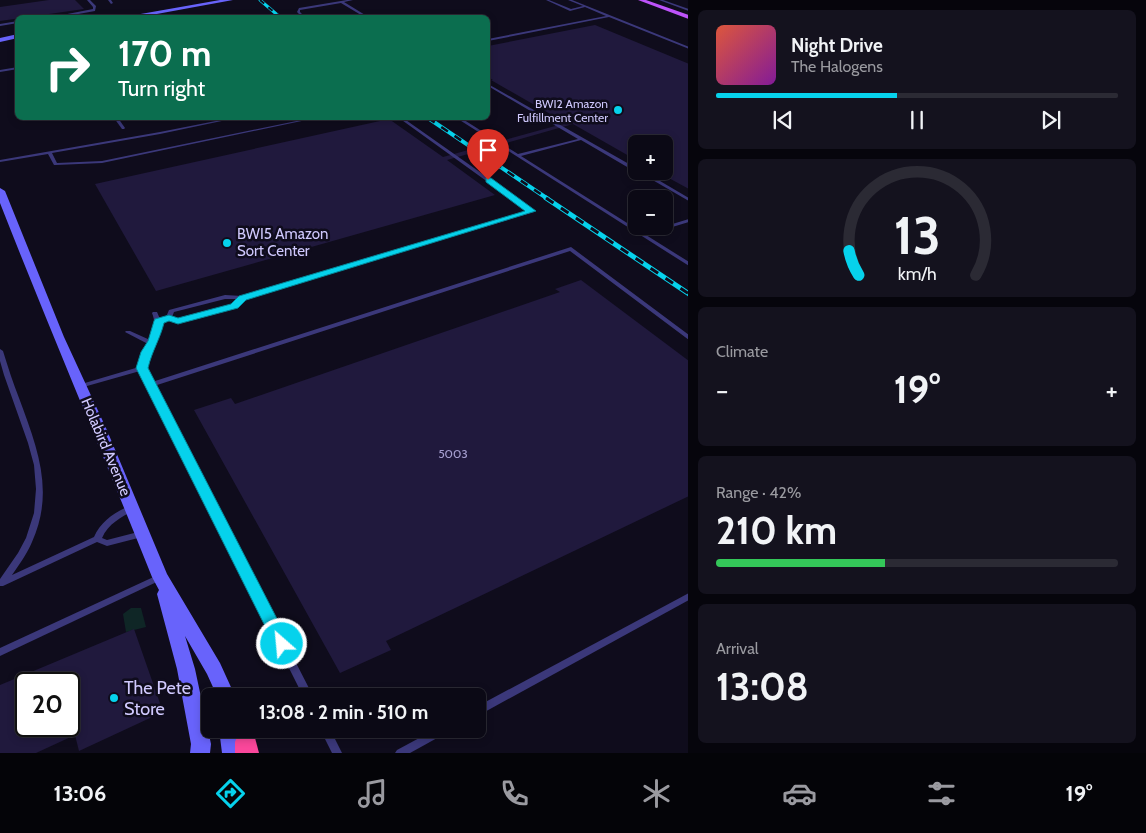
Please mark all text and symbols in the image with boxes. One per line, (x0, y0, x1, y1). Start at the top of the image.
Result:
text: 170 m (118, 32, 211, 75)
text: Night Drive (791, 34, 883, 57)
icon: right (35, 35, 100, 100)
text: The Halogens (791, 57, 883, 76)
text: Turn right (118, 75, 205, 102)
place label: BWI2 Amazon Fulfillment Center (517, 96, 608, 125)
marker: BWI2 Amazon Fulfillment Center (612, 104, 624, 116)
icon: previous (769, 106, 797, 134)
icon: pause (903, 106, 931, 134)
icon: next (1037, 106, 1065, 134)
pin (467, 129, 509, 180)
map controls (628, 135, 673, 235)
button: + (628, 135, 673, 180)
icon: arrive (474, 136, 502, 164)
button: − (628, 190, 673, 235)
text: 13 (893, 204, 941, 267)
place label: BWI5 Amazon Sort Center (237, 225, 328, 260)
marker: BWI5 Amazon Sort Center (221, 237, 233, 249)
text: km/h (897, 263, 937, 284)
text: Climate (716, 342, 768, 361)
text: 19° (894, 366, 940, 413)
text: − (716, 373, 728, 407)
text: + (1106, 373, 1118, 407)
street label: Holabird Avenue (77, 395, 135, 499)
house number: 5003 (438, 446, 468, 461)
text: Range · 42% (716, 483, 801, 502)
text: 210 km (716, 507, 837, 554)
position arrow (255, 617, 307, 669)
text: Arrival (716, 639, 759, 658)
text: 13:08 (716, 663, 809, 710)
speed limit sign: 20 (15, 672, 80, 737)
place label: The Pete Store (124, 677, 191, 720)
marker: The Pete Store (108, 692, 120, 704)
text: 13:08 · 2 min · 510 m (259, 701, 428, 724)
icon: directions (213, 776, 248, 811)
icon: music (355, 776, 390, 811)
icon: phone (497, 776, 532, 811)
icon: climate (639, 776, 674, 811)
icon: car (782, 776, 817, 811)
icon: filters (924, 776, 959, 811)
text: 13:06 (54, 780, 106, 807)
text: 19° (1066, 780, 1092, 807)

